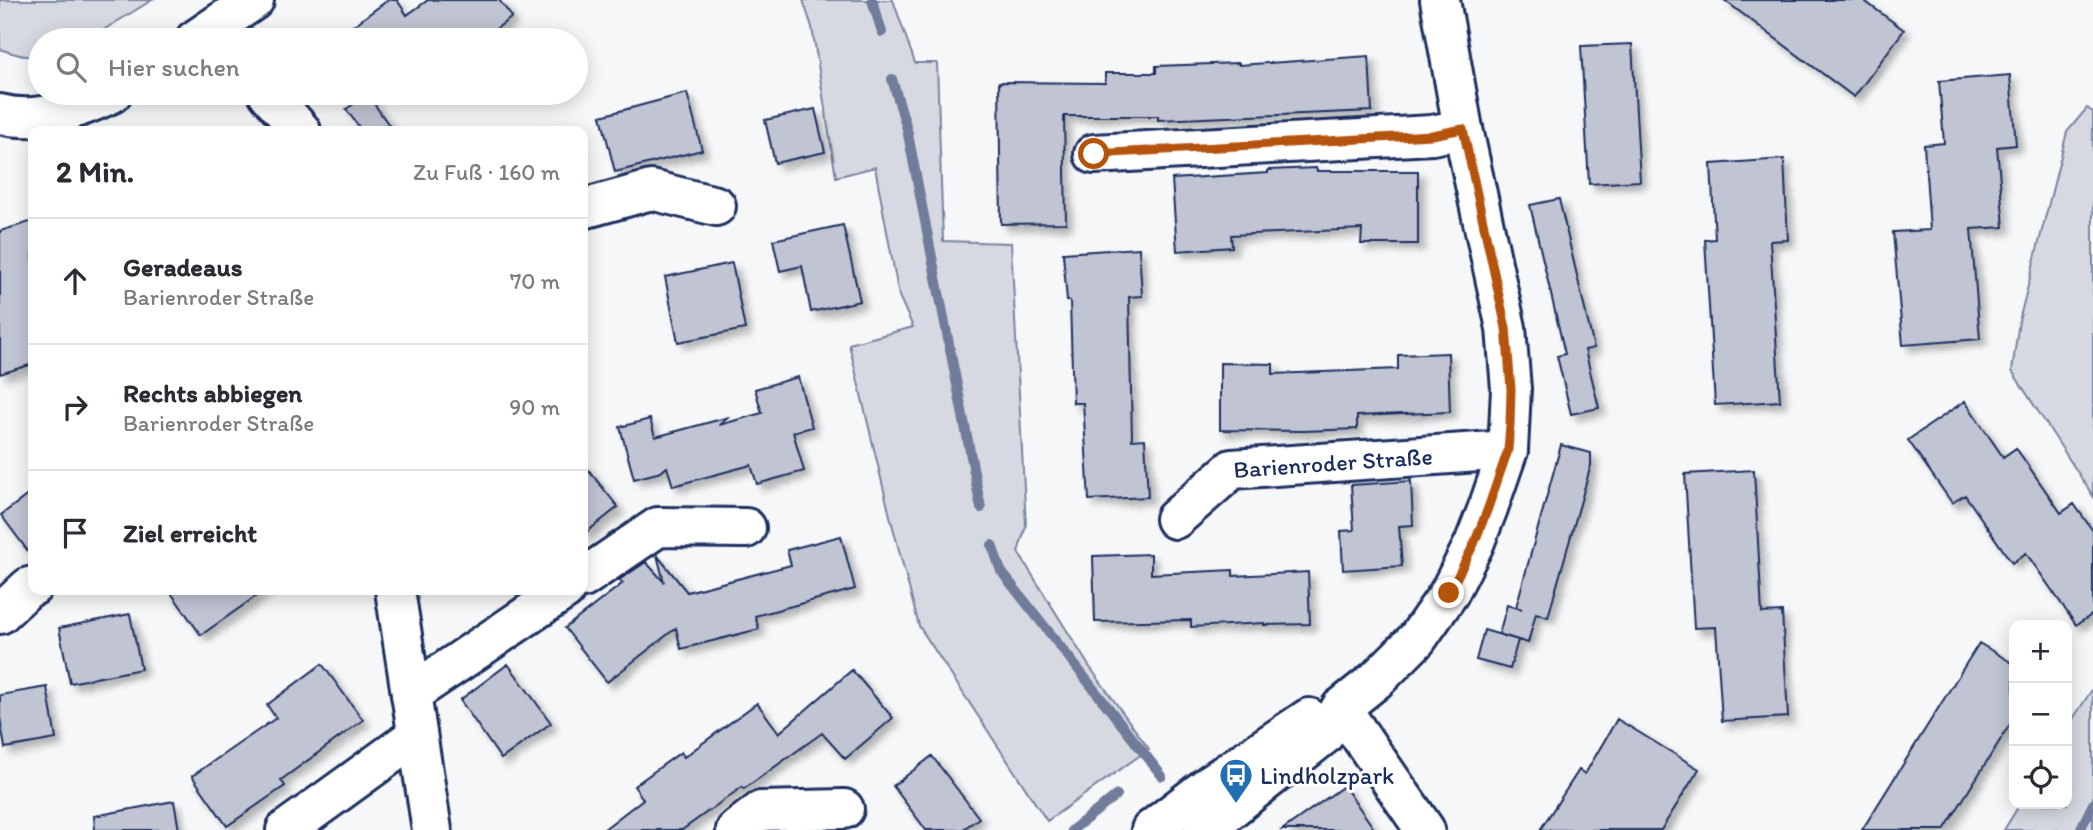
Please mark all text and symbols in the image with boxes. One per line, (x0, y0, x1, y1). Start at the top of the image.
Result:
search box (28, 28, 588, 105)
icon: search (52, 48, 90, 86)
text: Hier suchen (108, 51, 240, 83)
route start (1078, 138, 1109, 169)
text: 2 Min. (56, 153, 134, 190)
text: Zu Fuß · 160 m (413, 158, 560, 186)
text: Geradeaus (123, 251, 242, 283)
icon: ahead (56, 262, 94, 300)
text: 70 m (510, 267, 560, 295)
text: Barienroder Straße (123, 283, 314, 311)
text: Rechts abbiegen (123, 377, 302, 409)
icon: right (56, 388, 94, 426)
text: 90 m (509, 393, 560, 421)
text: Barienroder Straße (123, 409, 314, 437)
street label: Barienroder Straße (1232, 441, 1434, 483)
icon: arrive (56, 514, 94, 552)
text: Ziel erreicht (123, 517, 257, 549)
route end (1433, 577, 1464, 608)
map controls (2009, 620, 2072, 809)
button: + (2009, 620, 2072, 683)
button: − (2009, 683, 2072, 746)
button: locate (2009, 746, 2072, 809)
bus stop icon: Lindholzpark (1217, 756, 1255, 805)
place label: Lindholzpark (1260, 761, 1394, 790)

